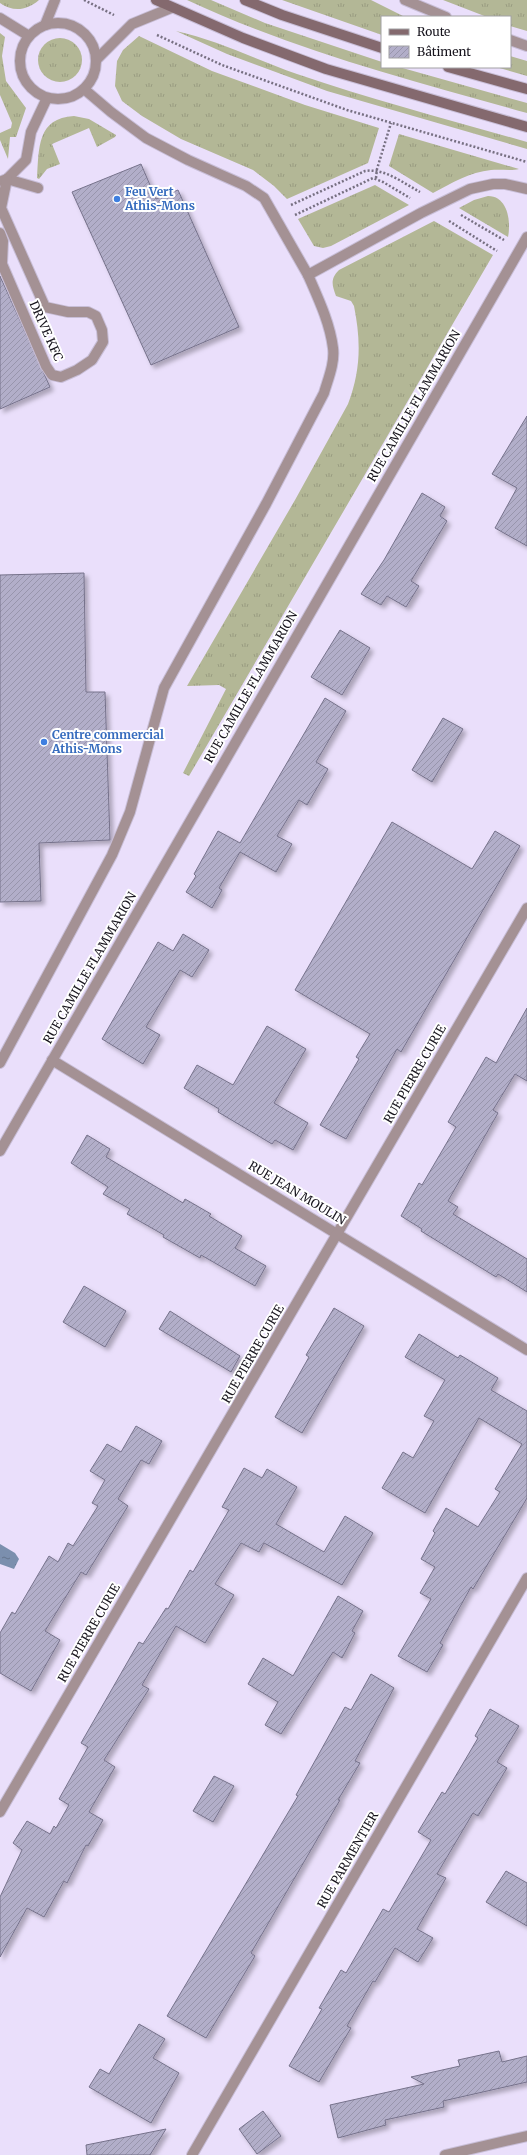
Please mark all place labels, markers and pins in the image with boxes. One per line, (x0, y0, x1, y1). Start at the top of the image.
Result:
place label: Feu Vert Athis-Mons (124, 184, 195, 213)
marker: Feu Vert Athis-Mons (112, 194, 122, 204)
place label: Centre commercial Athis-Mons (51, 727, 164, 756)
marker: Centre commercial Athis-Mons (39, 737, 49, 747)

